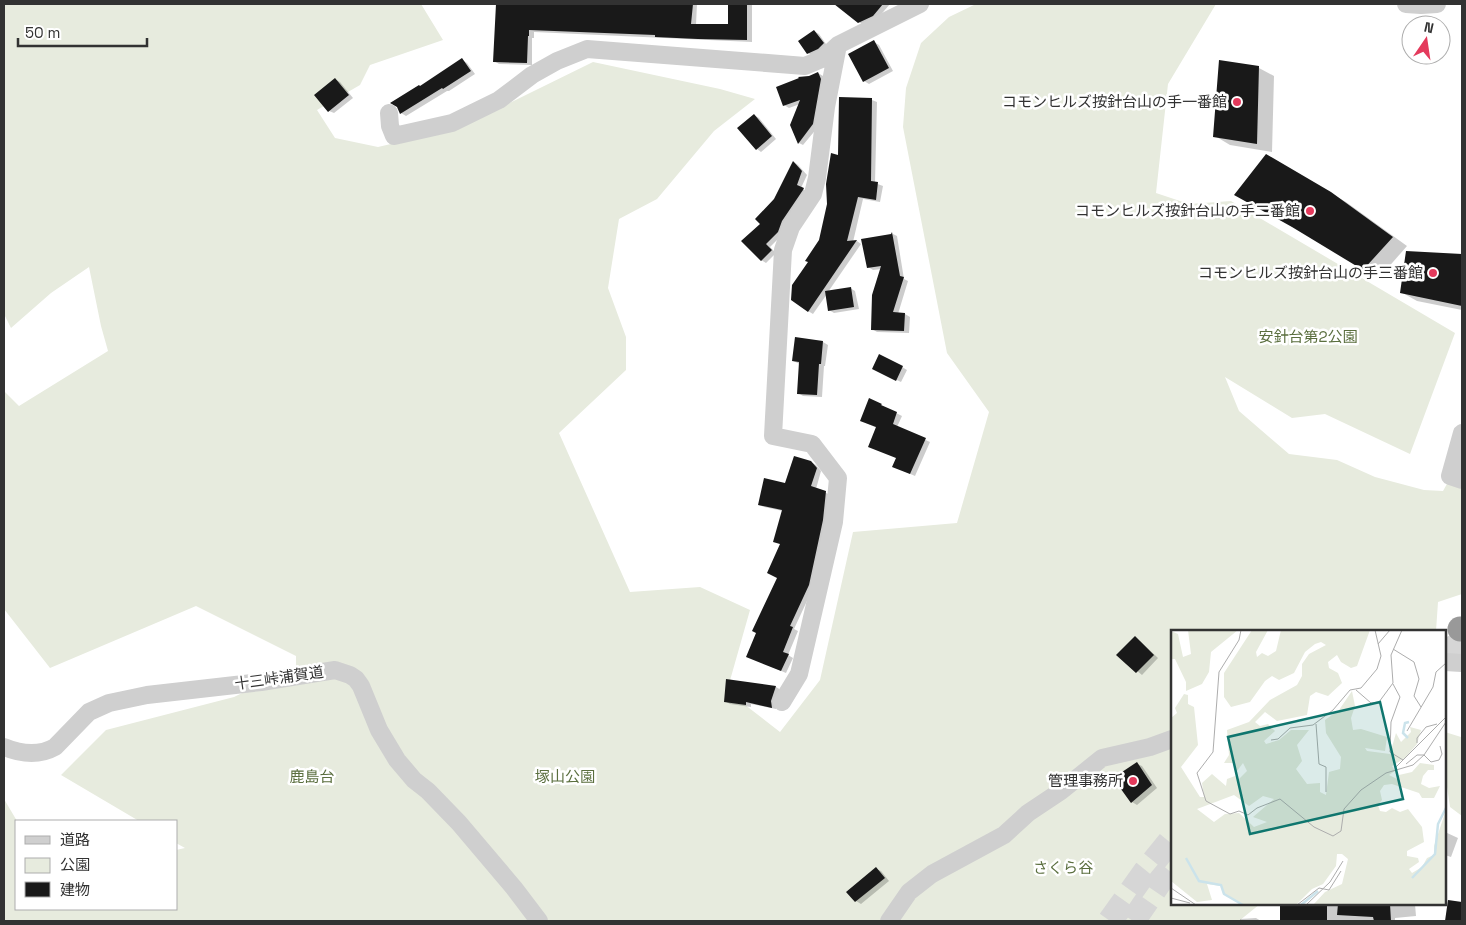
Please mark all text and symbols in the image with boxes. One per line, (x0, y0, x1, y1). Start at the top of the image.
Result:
scale bar (18, 15, 146, 47)
north arrow (1401, 15, 1451, 65)
text: N (1422, 18, 1436, 37)
text: 50 m (25, 23, 60, 42)
place label: コモンヒルズ按針台山の手一番館 (1002, 92, 1227, 111)
marker: コモンヒルズ按針台山の手一番館 (1231, 96, 1243, 108)
place label: コモンヒルズ按針台山の手二番館 (1075, 201, 1300, 220)
marker: コモンヒルズ按針台山の手二番館 (1304, 205, 1316, 217)
place label: コモンヒルズ按針台山の手三番館 (1198, 263, 1423, 282)
marker: コモンヒルズ按針台山の手三番館 (1427, 267, 1439, 279)
park label: 安針台第2公園 (1258, 327, 1358, 346)
inset map (1171, 630, 1446, 905)
street label: 十三峠浦賀道 (233, 662, 325, 693)
park label: 鹿島台 (289, 767, 335, 786)
park label: 塚山公園 (535, 767, 595, 786)
place label: 管理事務所 (1048, 771, 1123, 790)
marker: 管理事務所 (1127, 775, 1139, 787)
legend (15, 820, 178, 910)
text: 道路 (60, 830, 90, 849)
text: 公園 (60, 855, 90, 874)
park label: さくら谷 (1033, 858, 1093, 877)
text: 建物 (60, 880, 90, 899)

